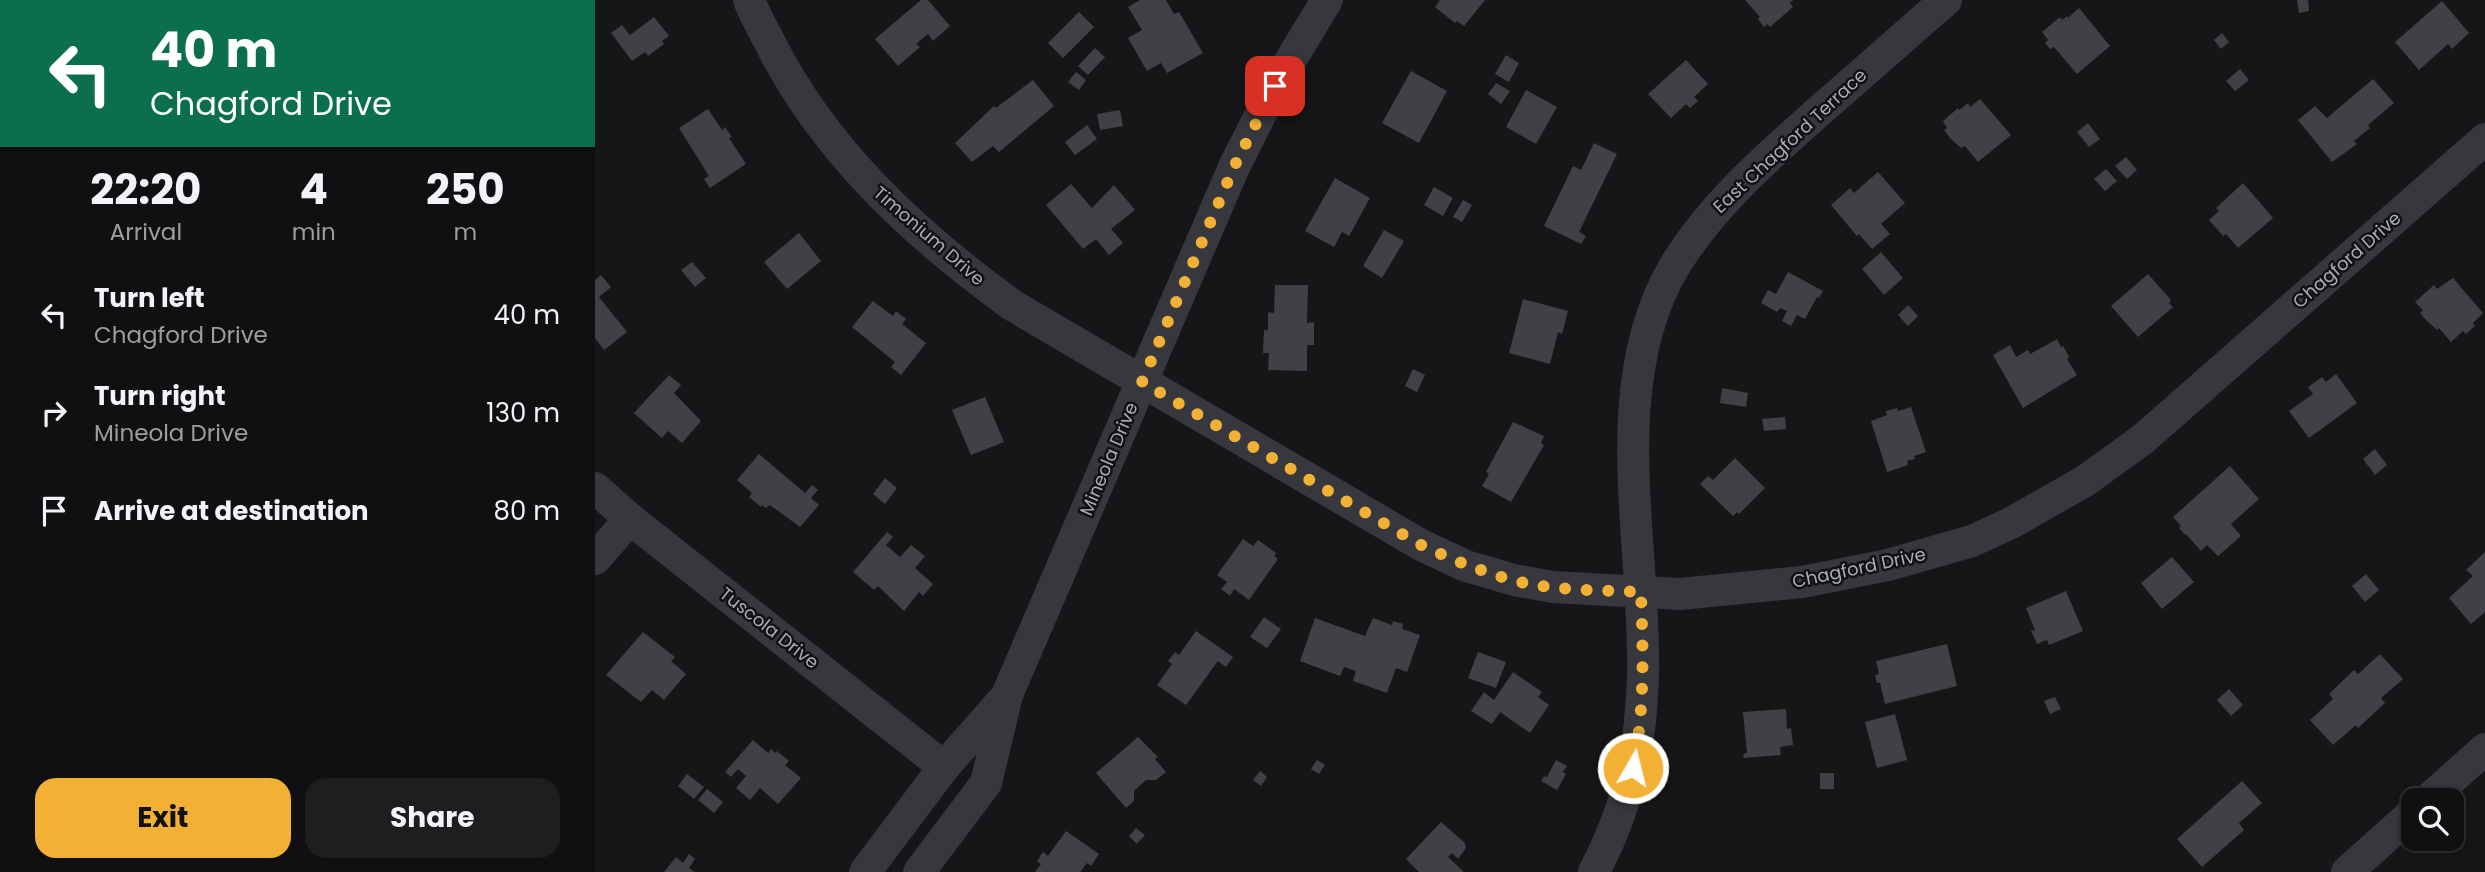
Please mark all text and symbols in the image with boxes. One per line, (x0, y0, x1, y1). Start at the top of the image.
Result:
text: 40 m (150, 16, 277, 84)
icon: left (35, 28, 126, 119)
pin (1245, 56, 1305, 116)
street label: East Chagford Terrace (1707, 63, 1872, 219)
icon: arrive (1256, 67, 1294, 105)
text: Chagford Drive (150, 81, 392, 126)
text: 22:20 (90, 160, 202, 219)
text: 4 (300, 160, 328, 219)
text: 250 (426, 160, 505, 219)
street label: Timonium Drive (868, 180, 990, 291)
street label: Chagford Drive (2287, 206, 2406, 314)
text: Arrival (110, 216, 182, 248)
text: min (292, 216, 336, 248)
text: m (454, 216, 477, 248)
text: Turn left (94, 280, 205, 316)
icon: left (35, 296, 73, 334)
text: 40 m (494, 297, 560, 333)
text: Chagford Drive (94, 319, 268, 351)
text: Turn right (94, 378, 226, 414)
icon: right (35, 394, 73, 432)
text: 130 m (486, 395, 560, 431)
street label: Mineola Drive (1073, 398, 1144, 519)
text: Mineola Drive (94, 417, 248, 449)
icon: arrive (35, 492, 73, 530)
text: Arrive at destination (94, 493, 369, 529)
text: 80 m (494, 493, 560, 529)
street label: Chagford Drive (1790, 541, 1928, 594)
street label: Tuscola Drive (714, 581, 824, 674)
position arrow (1596, 731, 1670, 805)
button: Exit (35, 778, 291, 858)
button: Share (305, 778, 560, 858)
map controls (2401, 788, 2464, 851)
button: search (2401, 788, 2464, 851)

